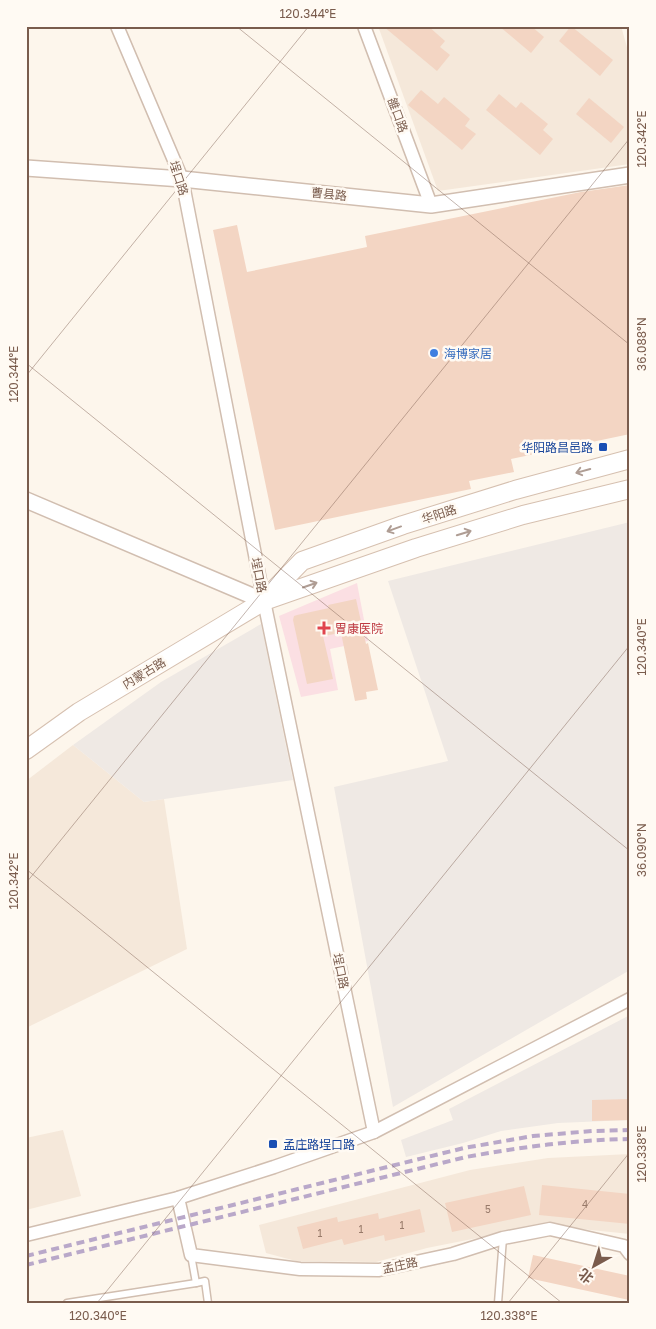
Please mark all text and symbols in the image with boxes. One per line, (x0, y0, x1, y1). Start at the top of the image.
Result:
text: 120.344°E (280, 6, 336, 21)
street label: 雒口路 (385, 96, 411, 134)
text: 120.342°E (634, 110, 649, 168)
street label: 埕口路 (166, 159, 192, 197)
street label: 曹县路 (310, 185, 348, 203)
text: 36.088°N (634, 317, 649, 371)
text: 120.344°E (6, 346, 21, 402)
place label: 海博家居 (444, 346, 492, 361)
marker: 海博家居 (428, 347, 440, 359)
place label: 华阳路昌邑路 (521, 440, 593, 455)
marker: 华阳路昌邑路 (597, 441, 609, 453)
one-way arrow (575, 467, 591, 476)
street label: 华阳路 (420, 501, 458, 527)
one-way arrow (387, 525, 402, 534)
one-way arrow (456, 528, 472, 538)
street label: 埕口路 (248, 556, 270, 594)
one-way arrow (302, 579, 318, 589)
text: 120.340°E (634, 618, 649, 676)
marker: 胃康医院 (317, 621, 331, 635)
place label: 胃康医院 (335, 621, 383, 636)
street label: 内蒙古路 (120, 654, 168, 692)
text: 36.090°N (634, 823, 649, 877)
text: 120.342°E (6, 852, 21, 910)
street label: 埕口路 (330, 952, 352, 990)
text: 120.338°E (634, 1125, 649, 1183)
place label: 孟庄路埕口路 (283, 1137, 355, 1152)
marker: 孟庄路埕口路 (267, 1138, 279, 1150)
house number: 4 (582, 1198, 588, 1210)
house number: 5 (485, 1203, 491, 1215)
house number: 1 (400, 1219, 405, 1231)
house number: 1 (359, 1223, 364, 1235)
house number: 1 (318, 1227, 323, 1239)
north arrow (568, 1242, 618, 1292)
street label: 孟庄路 (381, 1254, 419, 1276)
text: 北 (575, 1265, 596, 1288)
text: 120.340°E (69, 1308, 127, 1323)
text: 120.338°E (480, 1308, 538, 1323)

